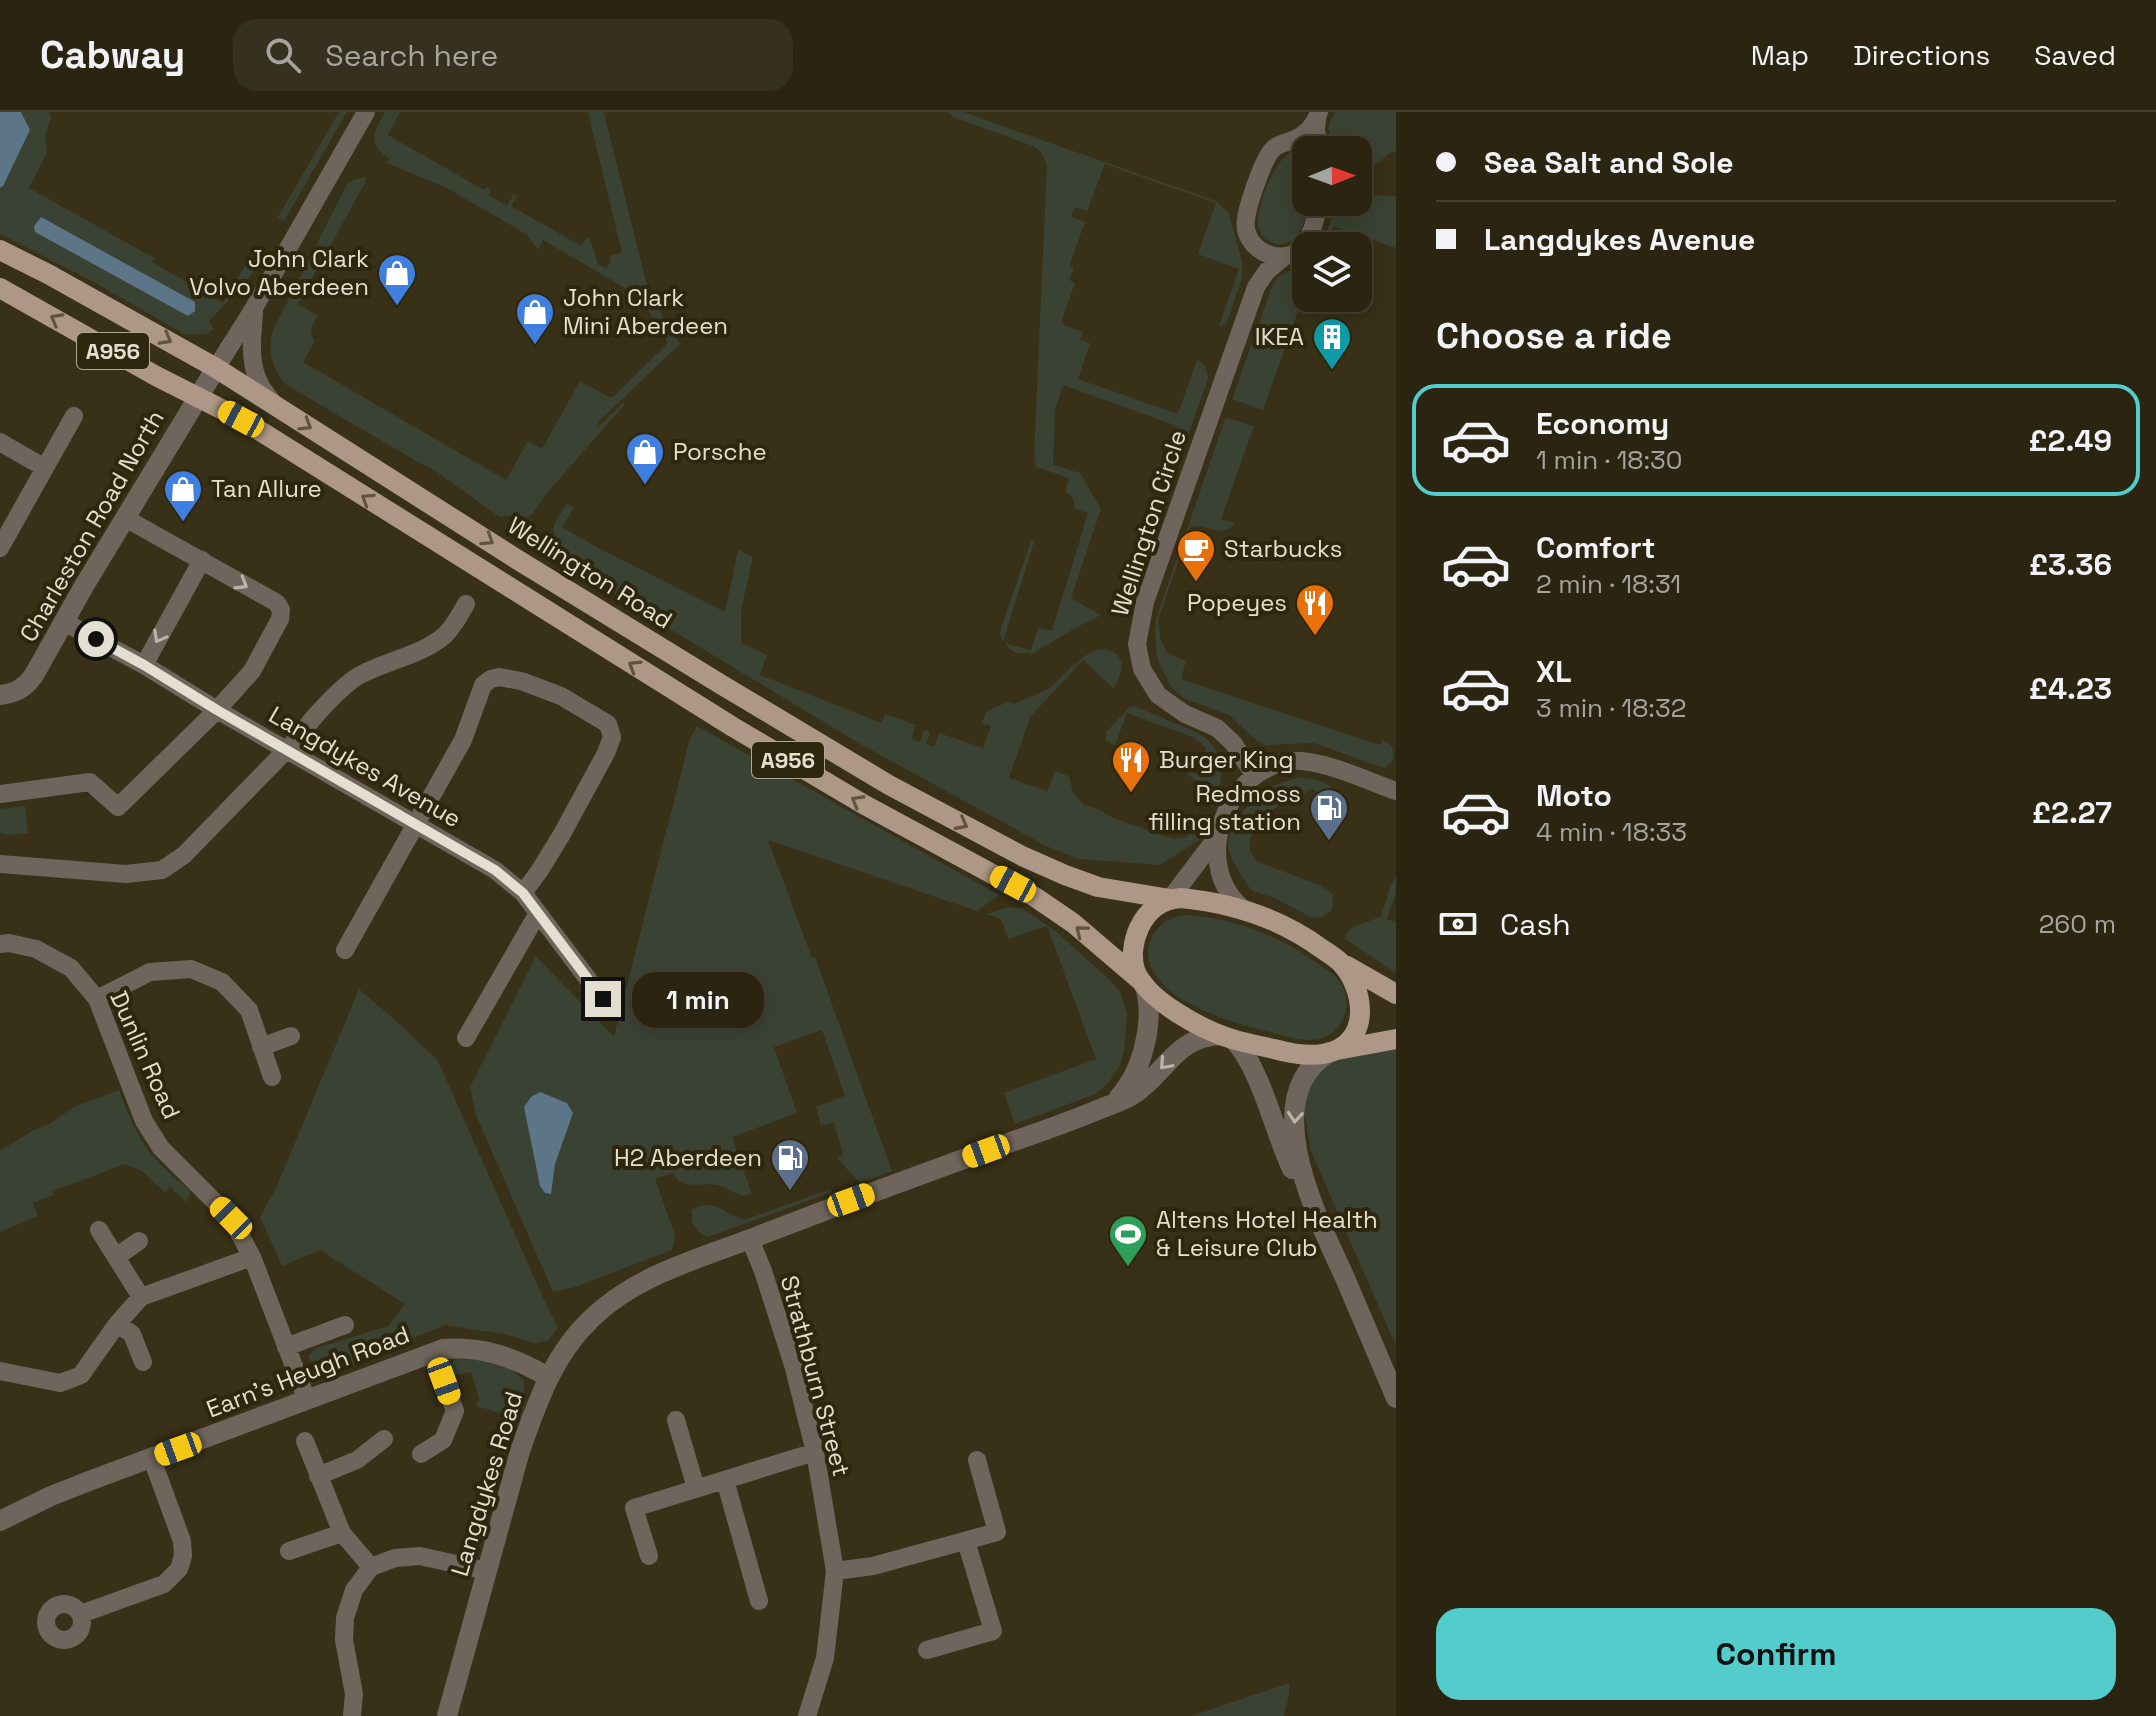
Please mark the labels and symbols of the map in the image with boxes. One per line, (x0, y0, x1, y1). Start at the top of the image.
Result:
north arrow (1292, 136, 1372, 216)
place label: John Clark Volvo Aberdeen (189, 243, 369, 302)
shop icon: John Clark Volvo Aberdeen (376, 252, 418, 307)
place label: John Clark Mini Aberdeen (563, 282, 728, 341)
shop icon: John Clark Mini Aberdeen (514, 291, 556, 346)
one-way arrow (51, 313, 65, 329)
building icon: IKEA (1311, 316, 1353, 371)
place label: IKEA (1255, 321, 1304, 352)
one-way arrow (157, 329, 172, 345)
road number: A956 (77, 333, 149, 369)
car (214, 397, 268, 441)
street label: Charleston Road North (13, 404, 171, 647)
one-way arrow (297, 415, 312, 430)
street label: Wellington Circle (1104, 426, 1193, 620)
shop icon: Porsche (624, 431, 666, 486)
place label: Porsche (673, 436, 767, 467)
shop icon: Tan Allure (162, 468, 204, 523)
place label: Tan Allure (211, 473, 322, 504)
one-way arrow (361, 493, 376, 508)
street label: Wellington Road (502, 510, 678, 636)
cafe icon: Starbucks (1175, 528, 1217, 583)
one-way arrow (479, 531, 494, 546)
place label: Starbucks (1224, 533, 1342, 564)
one-way arrow (233, 574, 247, 589)
restaurant icon: Popeyes (1294, 582, 1336, 637)
place label: Popeyes (1187, 587, 1287, 618)
route start (78, 621, 114, 657)
one-way arrow (154, 628, 169, 643)
one-way arrow (628, 661, 643, 676)
street label: Langdykes Avenue (264, 699, 467, 834)
restaurant icon: Burger King (1110, 739, 1152, 794)
road number: A956 (752, 742, 824, 778)
place label: Burger King (1159, 744, 1294, 775)
place label: Redmoss filling station (1148, 778, 1301, 837)
fuel station icon: Redmoss filling station (1308, 787, 1350, 842)
one-way arrow (851, 795, 866, 811)
one-way arrow (954, 815, 969, 830)
car (986, 862, 1040, 906)
one-way arrow (1076, 926, 1091, 941)
callout: 1 min (631, 971, 763, 1027)
route end (585, 981, 621, 1017)
street label: Dunlin Road (103, 986, 187, 1124)
one-way arrow (1160, 1055, 1175, 1069)
one-way arrow (1287, 1111, 1304, 1124)
car (959, 1132, 1013, 1170)
fuel station icon: H2 Aberdeen (769, 1137, 811, 1192)
place label: H2 Aberdeen (614, 1142, 762, 1173)
car (824, 1181, 878, 1219)
car (206, 1193, 256, 1243)
place label: Altens Hotel Health & Leisure Club (1156, 1204, 1378, 1263)
sports icon: Altens Hotel Health & Leisure Club (1107, 1213, 1149, 1268)
street label: Strathburn Street (774, 1272, 857, 1480)
street label: Earn's Heugh Road (202, 1319, 414, 1425)
car (425, 1354, 463, 1408)
street label: Langdykes Road (444, 1388, 529, 1580)
car (151, 1430, 205, 1468)

